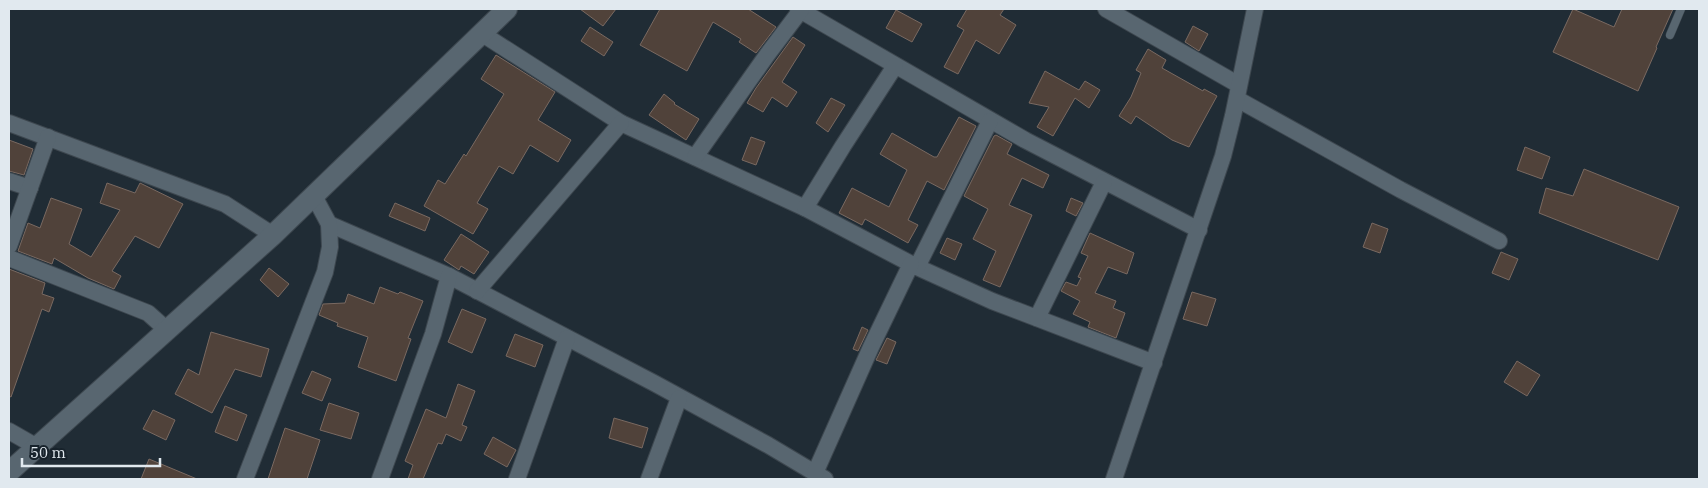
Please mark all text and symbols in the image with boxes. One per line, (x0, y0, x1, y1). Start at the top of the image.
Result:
scale bar (22, 436, 160, 468)
text: 50 m (30, 443, 66, 462)

